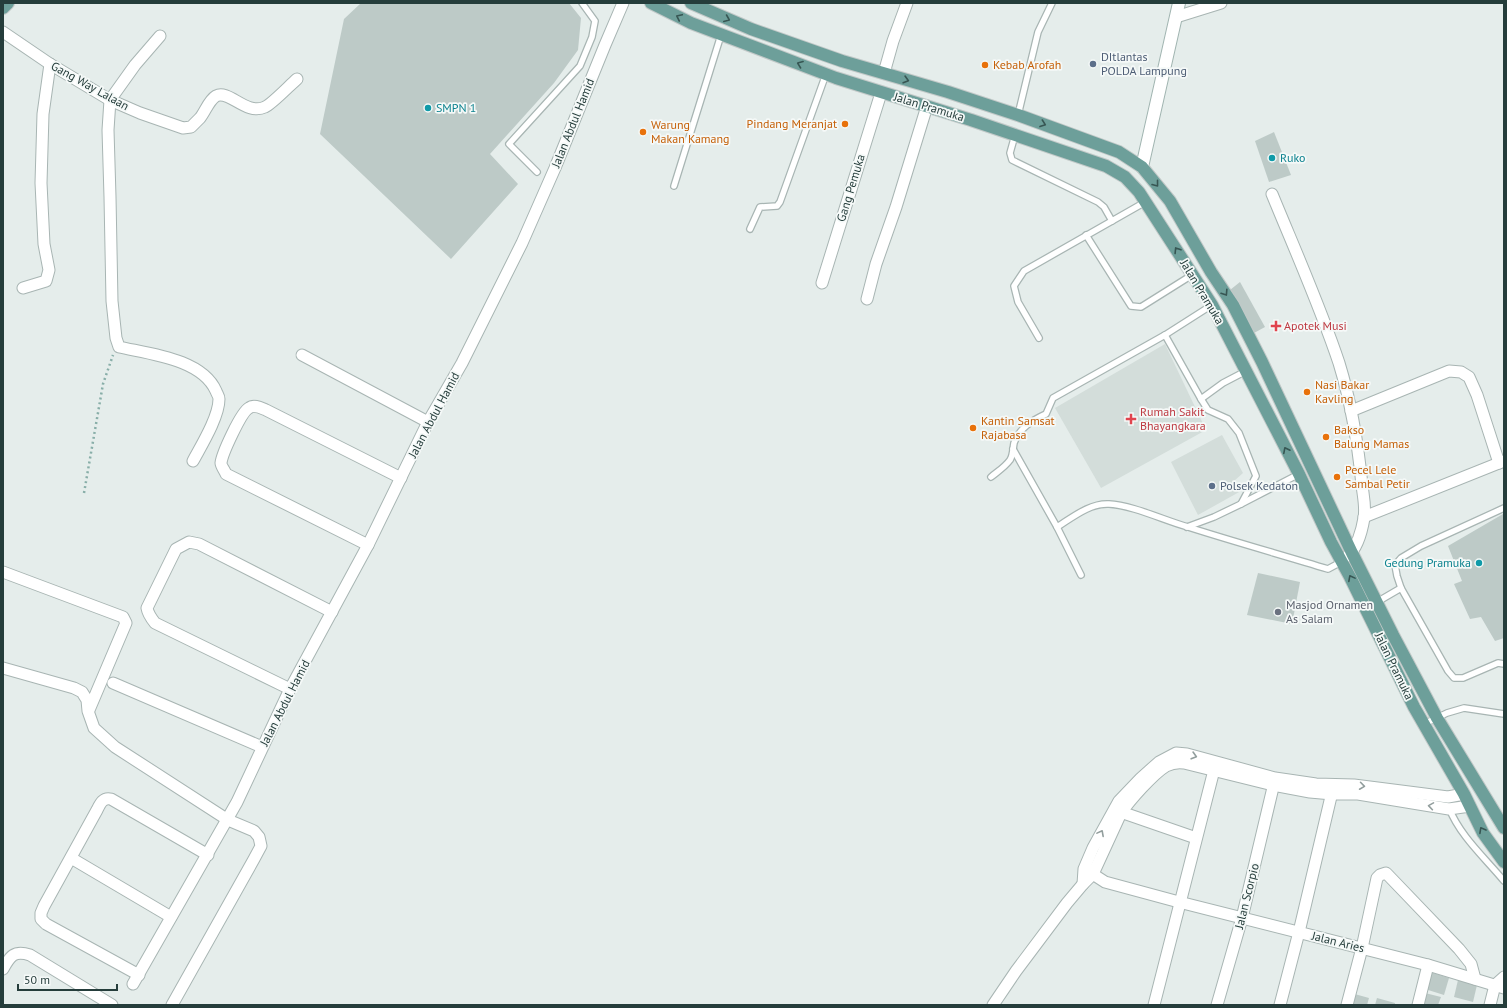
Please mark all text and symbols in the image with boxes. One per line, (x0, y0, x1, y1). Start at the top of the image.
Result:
one-way arrow (675, 14, 683, 22)
one-way arrow (722, 14, 730, 22)
place label: DItlantas POLDA Lampung (1101, 49, 1187, 78)
place label: Kebab Arofah (993, 57, 1061, 72)
street label: Gang Way Lalaan (49, 58, 132, 113)
marker: DItlantas POLDA Lampung (1088, 59, 1098, 69)
marker: Kebab Arofah (980, 60, 990, 70)
one-way arrow (797, 61, 804, 69)
one-way arrow (903, 75, 910, 84)
street label: Jalan Abdul Hamid (547, 76, 597, 171)
street label: Jalan Pramuka (891, 88, 966, 124)
place label: SMPN 1 (436, 100, 476, 115)
marker: SMPN 1 (423, 103, 433, 113)
place label: Pindang Meranjat (746, 116, 837, 131)
place label: Warung Makan Kamang (651, 117, 730, 146)
marker: Pindang Meranjat (840, 119, 850, 129)
one-way arrow (1040, 120, 1047, 128)
marker: Warung Makan Kamang (638, 127, 648, 137)
place label: Ruko (1280, 150, 1306, 165)
street label: Gang Pemuka (833, 152, 868, 223)
marker: Ruko (1267, 153, 1277, 163)
one-way arrow (1151, 179, 1158, 186)
one-way arrow (1174, 247, 1181, 254)
street label: Jalan Pramuka (1177, 256, 1228, 327)
one-way arrow (1221, 289, 1228, 296)
place label: Apotek Musi (1284, 318, 1347, 333)
marker: Apotek Musi (1271, 321, 1281, 331)
street label: Jalan Abdul Hamid (404, 369, 462, 461)
place label: Nasi Bakar Kavling (1315, 377, 1369, 406)
marker: Nasi Bakar Kavling (1302, 387, 1312, 397)
place label: Rumah Sakit Bhayangkara (1140, 404, 1206, 433)
place label: Kantin Samsat Rajabasa (981, 413, 1055, 442)
marker: Rumah Sakit Bhayangkara (1125, 413, 1137, 425)
place label: Bakso Balung Mamas (1334, 422, 1409, 451)
marker: Kantin Samsat Rajabasa (968, 423, 978, 433)
marker: Bakso Balung Mamas (1321, 432, 1331, 442)
one-way arrow (1283, 446, 1291, 454)
place label: Pecel Lele Sambal Petir (1345, 462, 1410, 491)
marker: Pecel Lele Sambal Petir (1332, 472, 1342, 482)
place label: Polsek Kedaton (1220, 478, 1298, 493)
marker: Polsek Kedaton (1207, 481, 1217, 491)
place label: Gedung Pramuka (1384, 555, 1471, 570)
marker: Gedung Pramuka (1474, 558, 1484, 568)
one-way arrow (1348, 575, 1355, 583)
place label: Masjod Ornamen As Salam (1286, 597, 1373, 626)
marker: Masjod Ornamen As Salam (1273, 607, 1283, 617)
street label: Jalan Pramuka (1371, 629, 1417, 702)
street label: Jalan Abdul Hamid (256, 657, 313, 749)
one-way arrow (1190, 751, 1197, 760)
one-way arrow (1359, 781, 1365, 790)
one-way arrow (1428, 802, 1434, 811)
one-way arrow (1479, 827, 1486, 834)
one-way arrow (1096, 830, 1104, 838)
street label: Jalan Scorpio (1231, 862, 1262, 931)
street label: Jalan Aries (1309, 927, 1366, 955)
scale bar (18, 966, 117, 992)
text: 50 m (24, 972, 50, 987)

